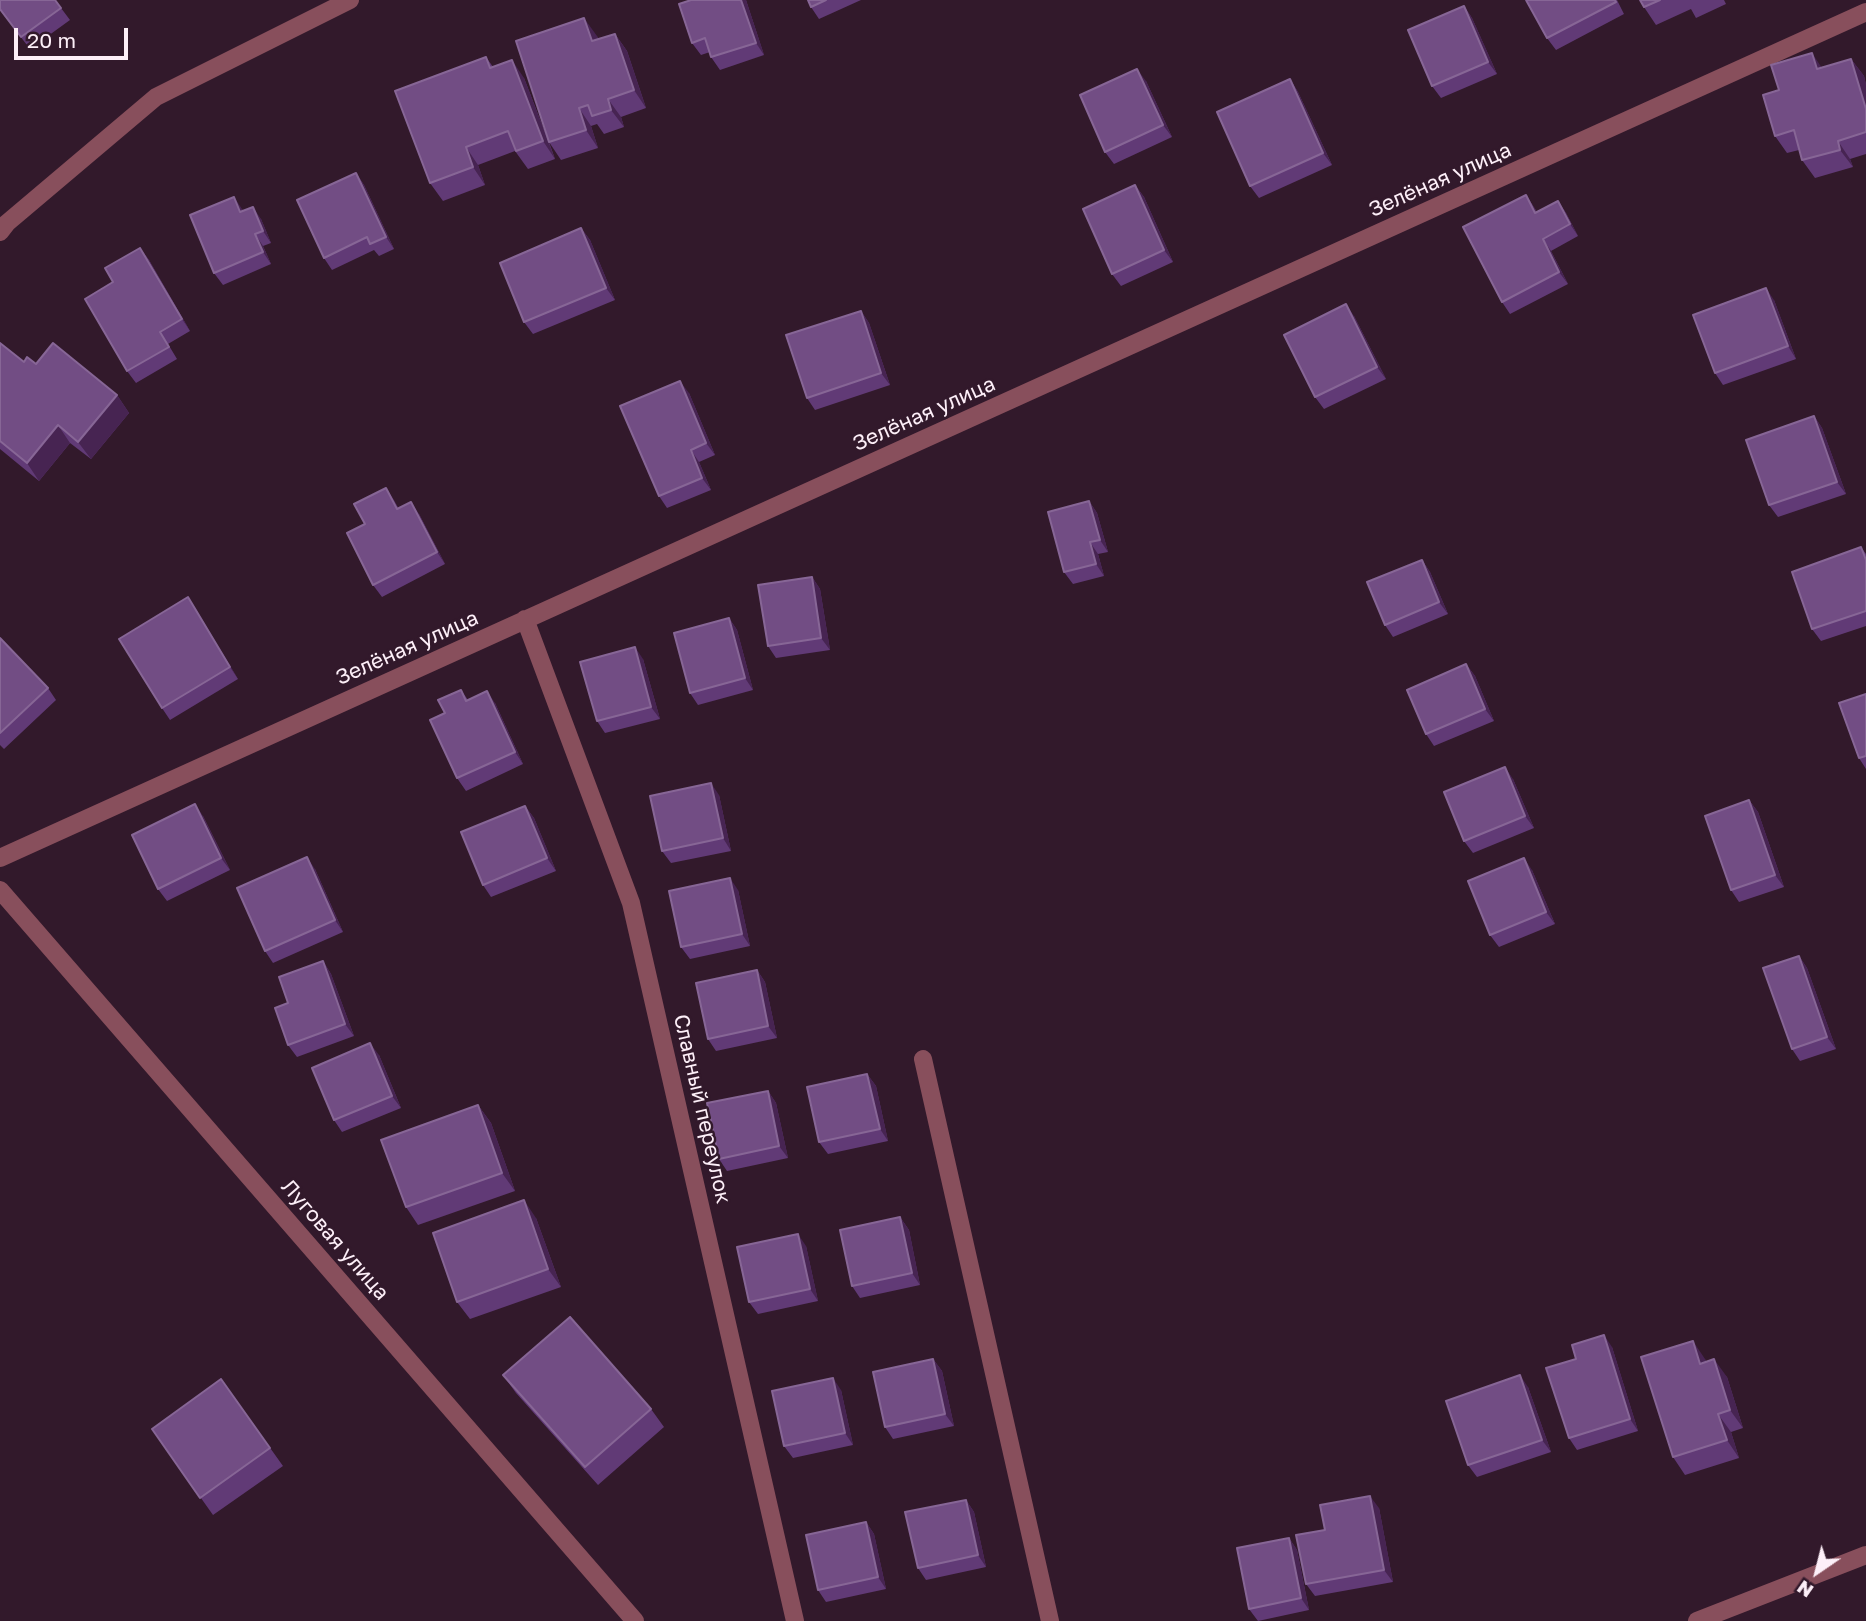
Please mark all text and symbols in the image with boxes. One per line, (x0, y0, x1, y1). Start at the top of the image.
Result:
scale bar (18, 14, 131, 58)
text: 20 m (27, 27, 76, 53)
street label: Зелёная улица (1365, 137, 1515, 223)
street label: Зелёная улица (849, 371, 999, 457)
street label: Зелёная улица (332, 605, 482, 691)
street label: Славный переулок (668, 1012, 736, 1206)
street label: Луговая улица (276, 1175, 394, 1305)
north arrow (1782, 1537, 1852, 1607)
text: N (1792, 1576, 1817, 1603)

